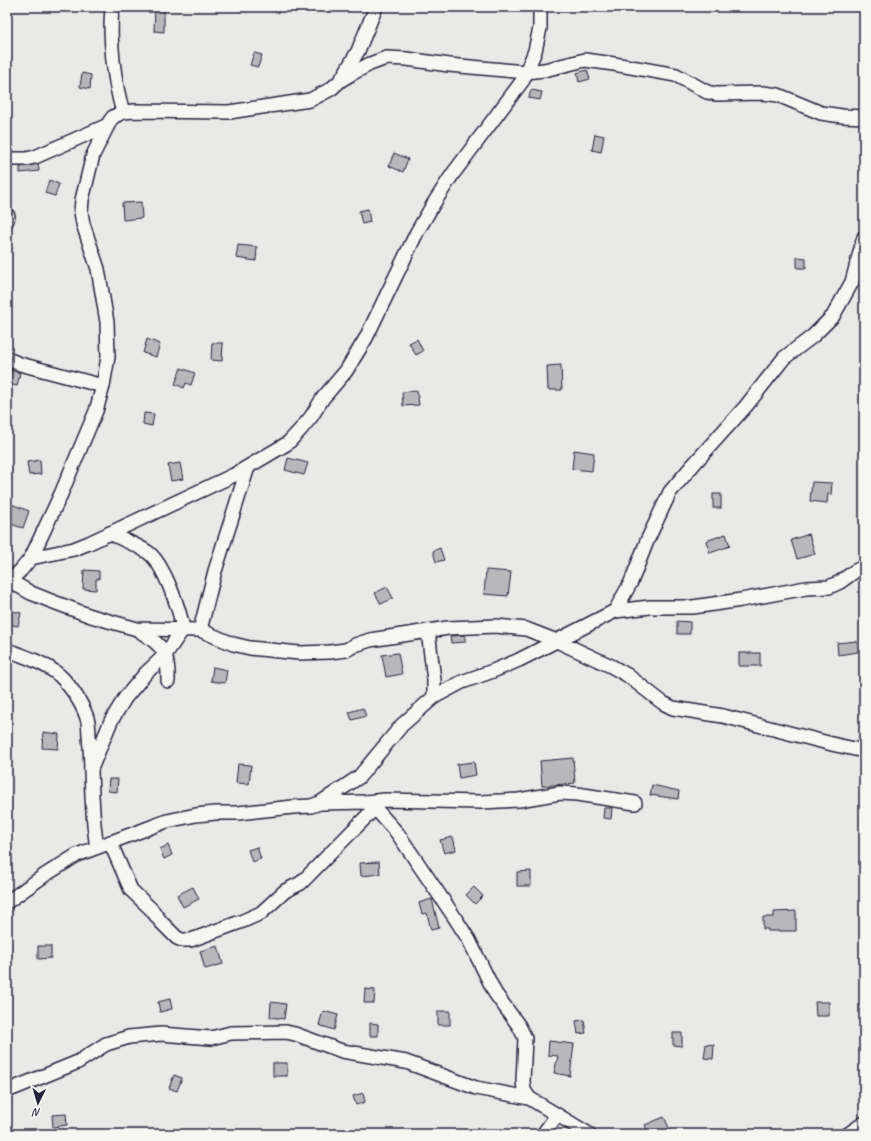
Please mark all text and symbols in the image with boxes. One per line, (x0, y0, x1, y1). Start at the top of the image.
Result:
north arrow (18, 1083, 58, 1123)
text: N (31, 1106, 41, 1120)

